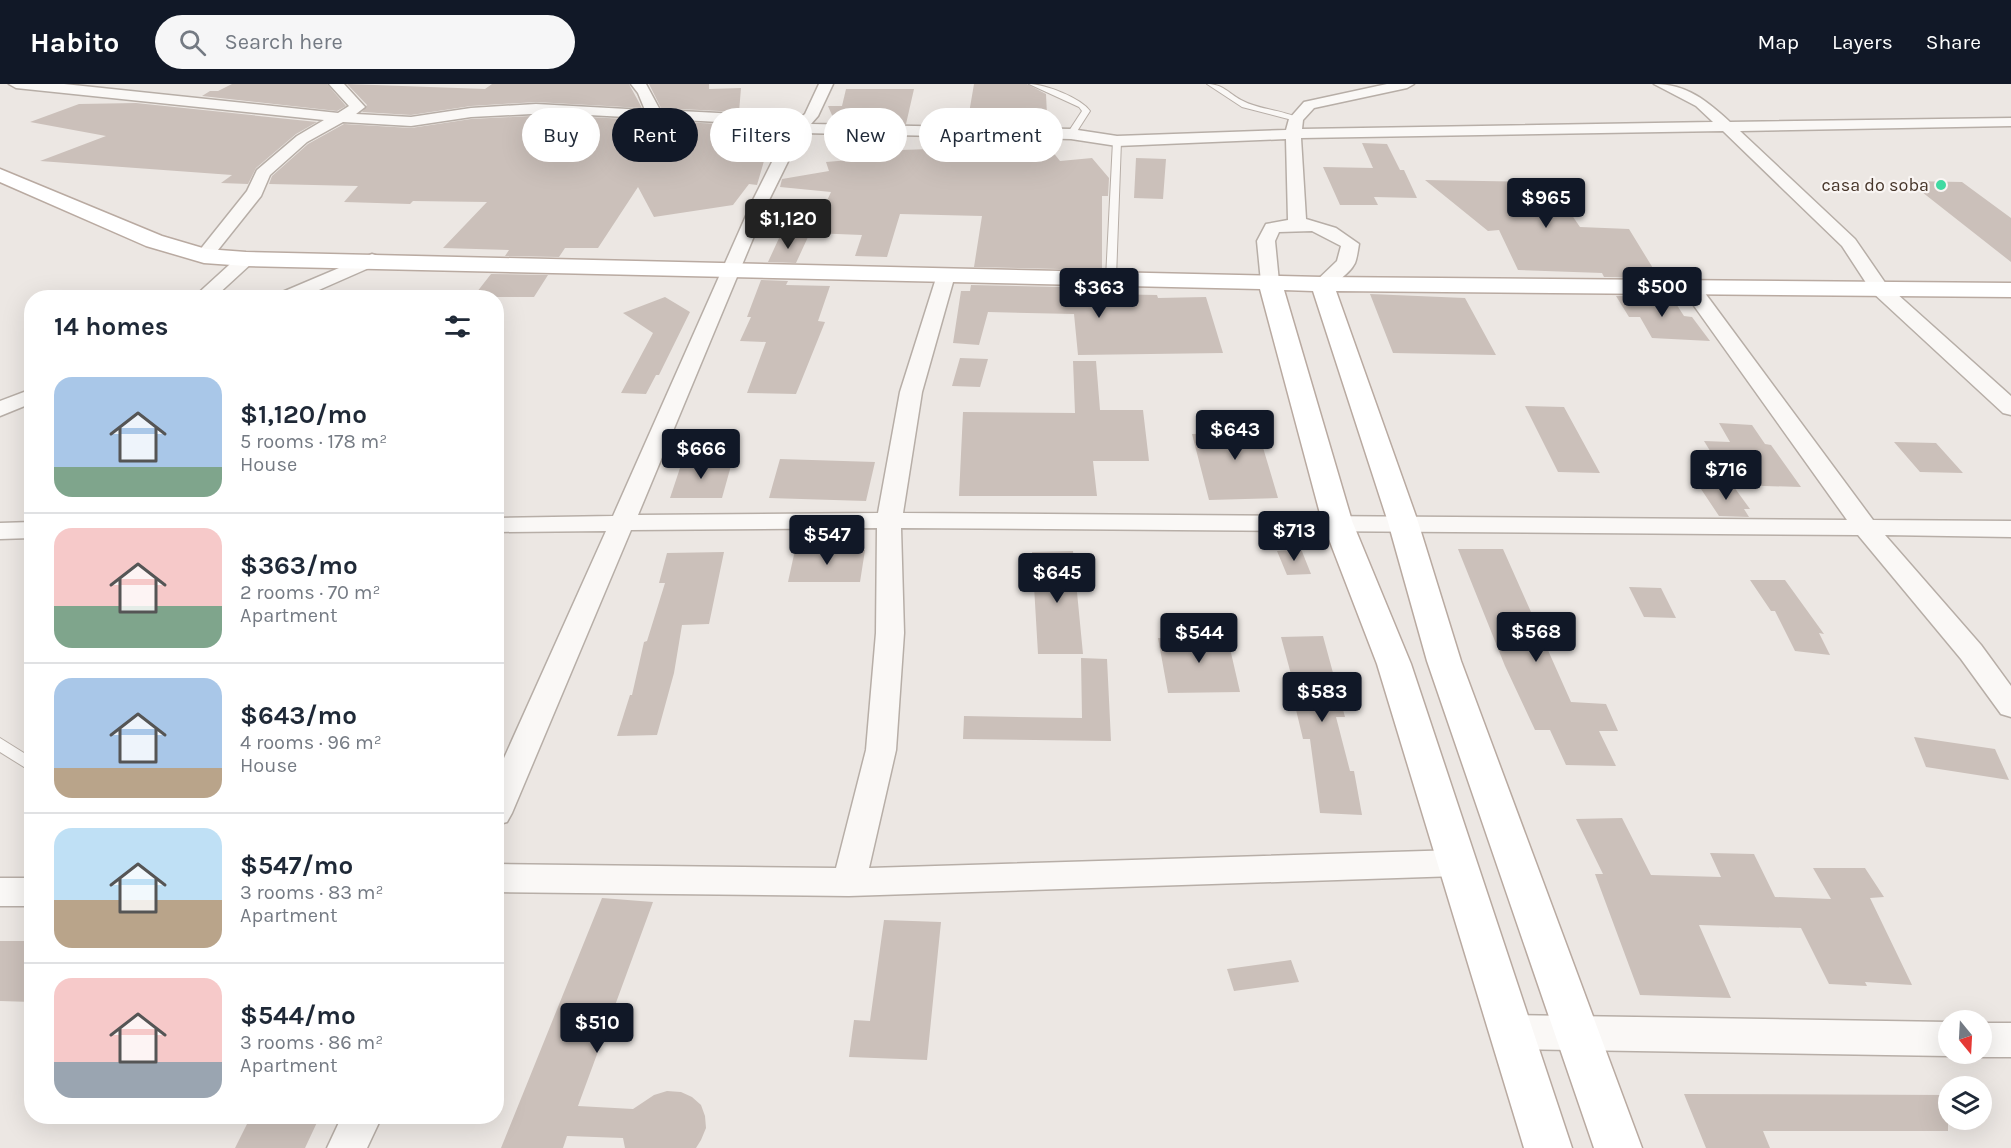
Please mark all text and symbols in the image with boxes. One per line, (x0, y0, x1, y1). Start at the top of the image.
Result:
search box (155, 15, 575, 69)
text: Habito (30, 26, 119, 59)
icon: search (176, 26, 209, 59)
text: Search here (224, 29, 343, 55)
text: Map (1757, 30, 1799, 54)
text: Layers (1832, 30, 1893, 54)
text: Share (1926, 30, 1981, 54)
chip: Buy (522, 108, 600, 162)
chip: Rent (612, 108, 698, 162)
chip: Filters (710, 108, 812, 162)
chip: New (824, 108, 907, 162)
chip: Apartment (919, 108, 1063, 162)
place label: casa do soba (1822, 174, 1929, 196)
pin: $965 (1510, 178, 1582, 229)
marker: casa do soba (1934, 178, 1948, 192)
text: $965 (1521, 186, 1571, 209)
pin: $1,120 (739, 199, 837, 250)
text: $1,120 (759, 207, 817, 230)
pin: $500 (1626, 267, 1698, 318)
pin: $363 (1063, 268, 1135, 319)
text: $500 (1637, 275, 1687, 298)
text: $363 (1074, 276, 1124, 299)
icon: filters (441, 310, 474, 343)
text: 14 homes (54, 311, 168, 342)
text: $1,120/mo (240, 399, 367, 430)
icon: home (102, 401, 174, 473)
pin: $643 (1199, 410, 1271, 461)
text: $643 (1210, 418, 1260, 441)
pin: $666 (665, 429, 737, 480)
text: 5 rooms · 178 m² (240, 430, 387, 453)
text: $666 (676, 437, 726, 460)
pin: $716 (1690, 450, 1762, 501)
text: House (240, 453, 297, 476)
text: $716 (1705, 458, 1748, 481)
pin: $713 (1258, 511, 1330, 562)
pin: $547 (791, 515, 863, 566)
text: $713 (1272, 519, 1316, 542)
text: $547 (803, 523, 851, 546)
text: $363/mo (240, 550, 358, 581)
icon: home (102, 552, 174, 624)
pin: $645 (1021, 553, 1093, 604)
text: $645 (1032, 561, 1082, 584)
text: 2 rooms · 70 m² (240, 581, 380, 604)
text: Apartment (240, 604, 338, 627)
pin: $568 (1500, 612, 1572, 663)
pin: $544 (1163, 613, 1235, 664)
text: $568 (1511, 620, 1561, 643)
text: $544 (1174, 621, 1224, 644)
pin: $583 (1286, 672, 1358, 723)
text: $583 (1297, 680, 1347, 703)
text: $643/mo (240, 700, 357, 731)
icon: home (102, 702, 174, 774)
text: 4 rooms · 96 m² (240, 731, 382, 754)
text: House (240, 754, 297, 777)
text: $547/mo (240, 850, 353, 881)
icon: home (102, 852, 174, 924)
text: 3 rooms · 83 m² (240, 881, 384, 904)
text: Apartment (240, 904, 338, 927)
text: $544/mo (240, 1000, 356, 1031)
icon: home (102, 1002, 174, 1074)
pin: $510 (561, 1003, 633, 1054)
north arrow (1938, 1010, 1992, 1064)
map controls (1938, 1010, 1992, 1130)
text: $510 (574, 1011, 620, 1034)
text: 3 rooms · 86 m² (240, 1031, 383, 1054)
text: Apartment (240, 1054, 338, 1077)
button: layers (1938, 1076, 1992, 1130)

